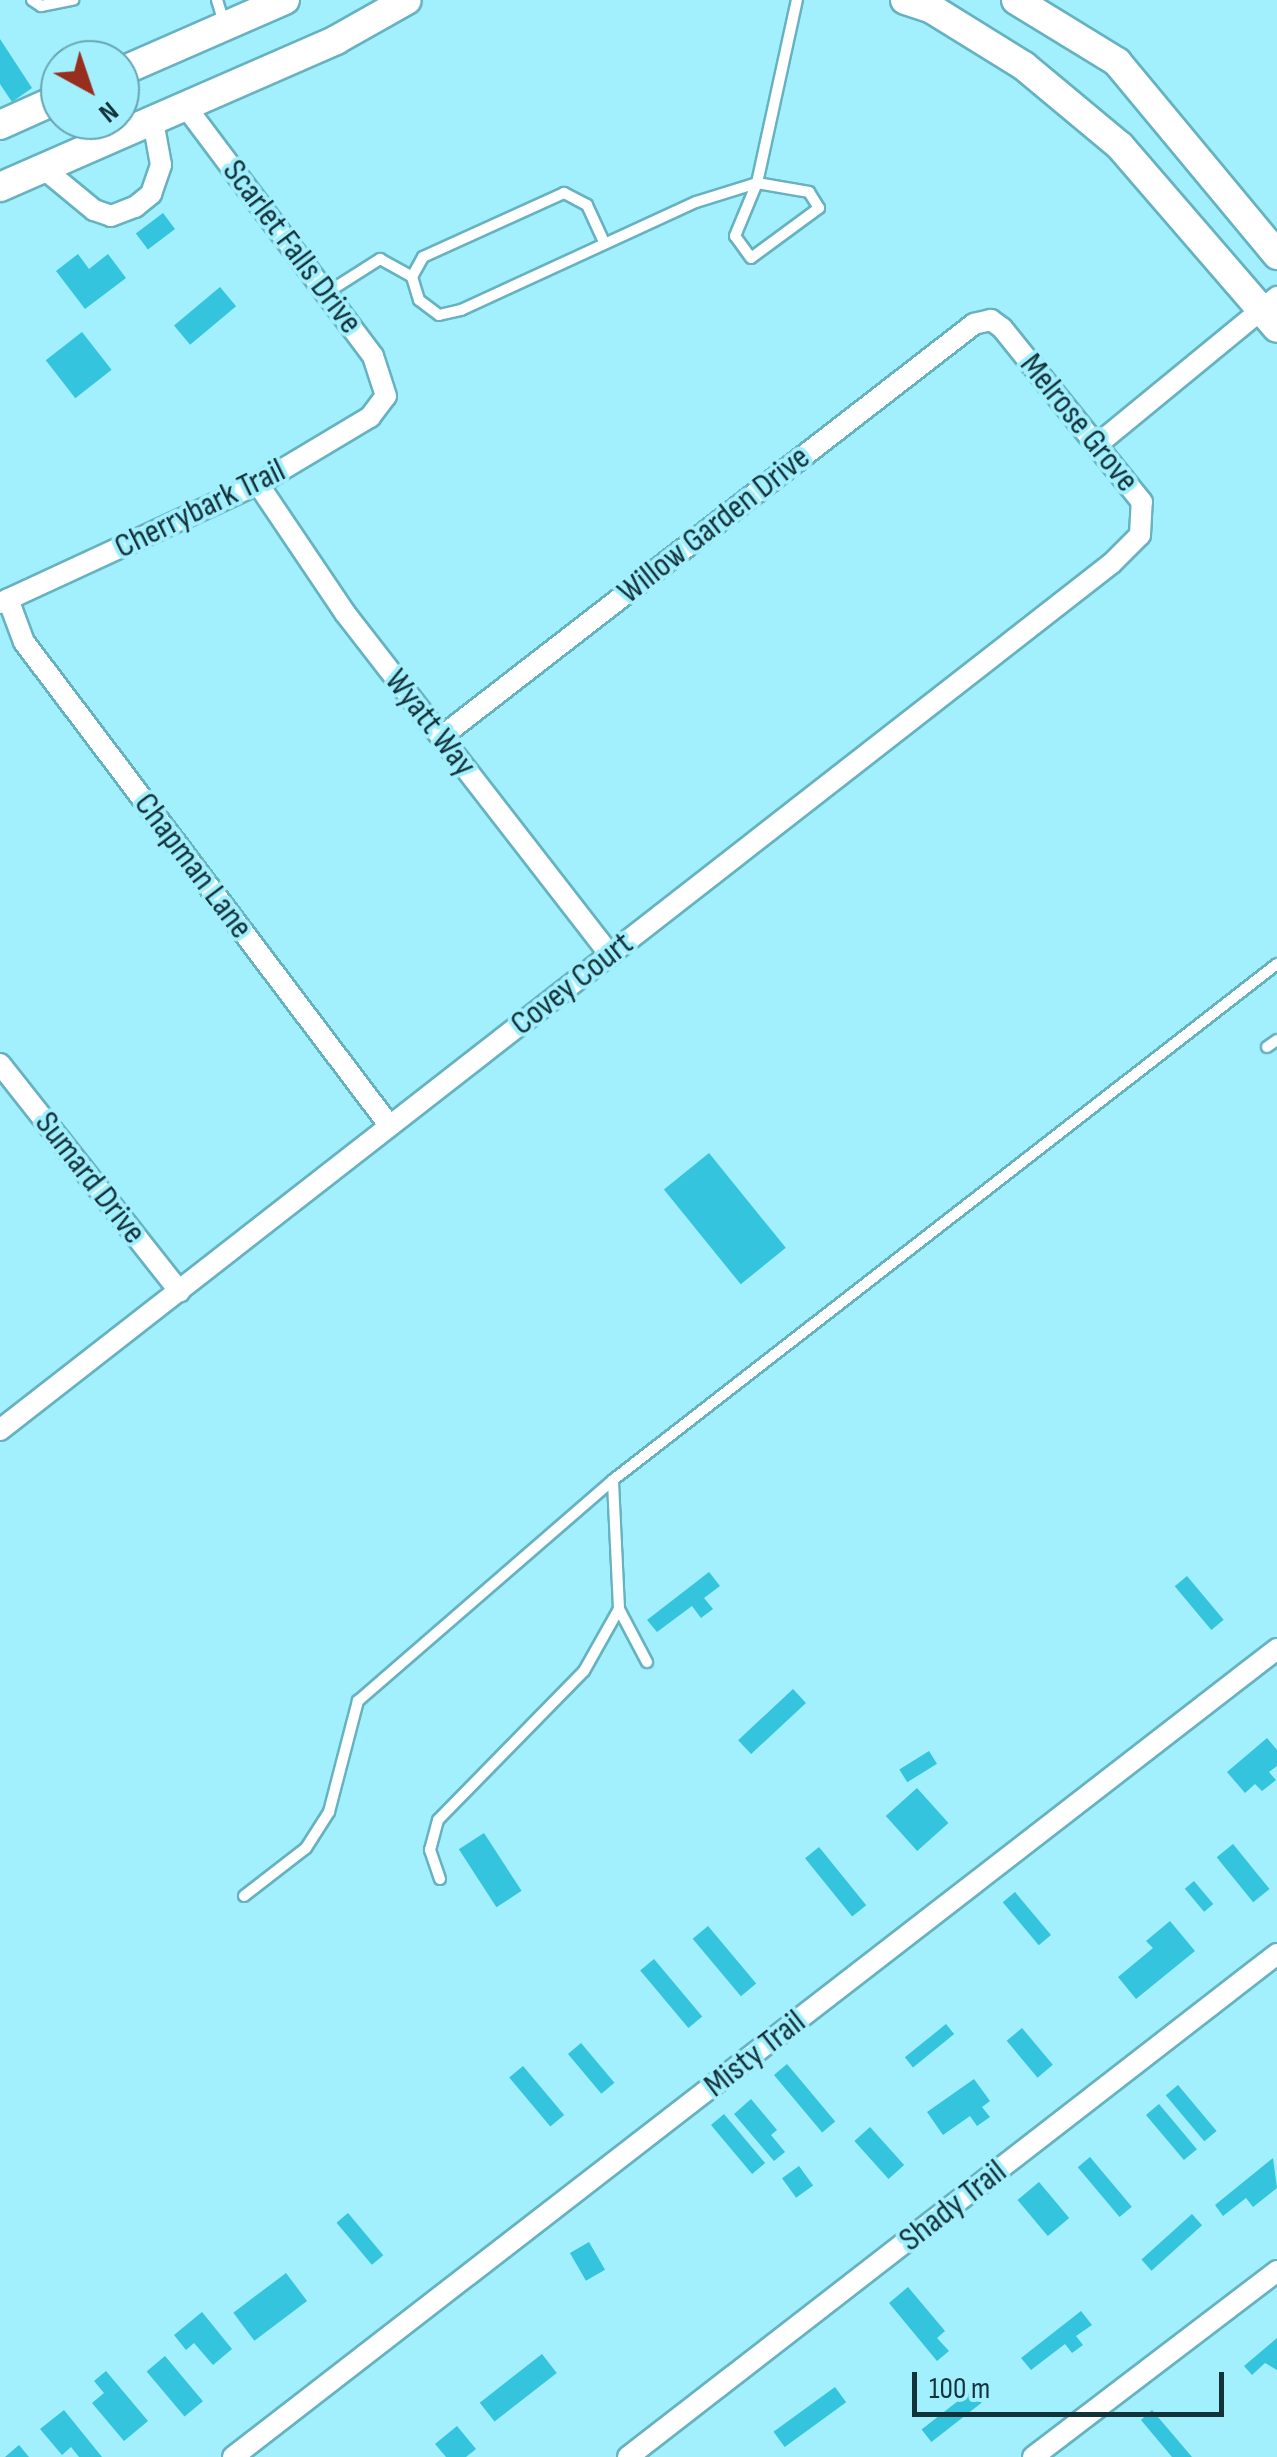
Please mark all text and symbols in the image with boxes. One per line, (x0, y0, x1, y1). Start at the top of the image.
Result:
north arrow (40, 40, 140, 140)
text: N (92, 94, 125, 129)
street label: Scarlet Falls Drive (213, 152, 371, 342)
street label: Melrose Grove (1010, 345, 1148, 501)
street label: Willow Garden Drive (609, 437, 819, 613)
street label: Cherrybark Trail (108, 450, 292, 568)
street label: Wyatt Way (375, 661, 485, 785)
street label: Chapman Lane (125, 785, 261, 947)
street label: Covey Court (502, 923, 642, 1045)
street label: Sumard Drive (25, 1103, 155, 1253)
street label: Misty Trail (696, 2001, 814, 2107)
street label: Shady Trail (891, 2151, 1015, 2261)
scale bar (917, 2352, 1230, 2414)
text: 100 m (929, 2371, 990, 2407)

